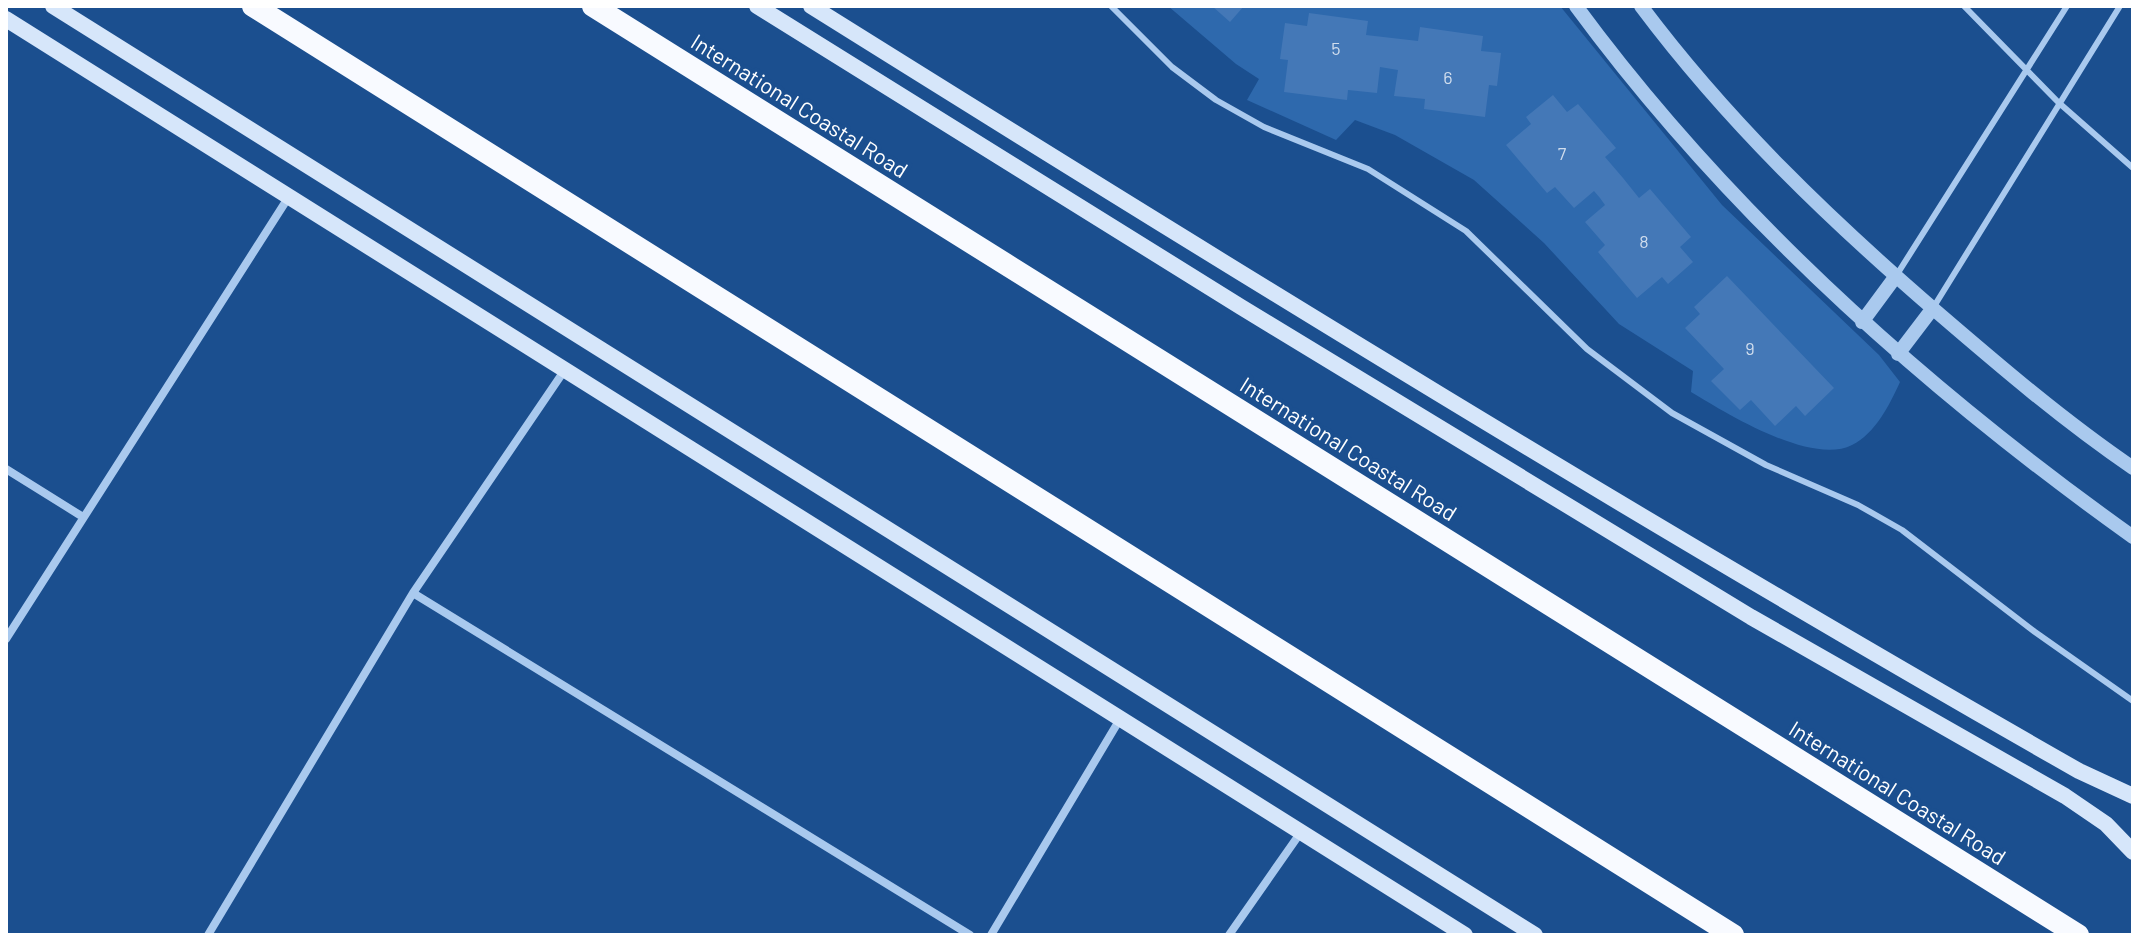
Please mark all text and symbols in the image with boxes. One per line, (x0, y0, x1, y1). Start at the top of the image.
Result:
street label: International Coastal Road (687, 28, 913, 182)
house number: 5 (1331, 37, 1341, 59)
house number: 6 (1443, 66, 1453, 88)
house number: 7 (1558, 142, 1567, 164)
house number: 8 (1639, 230, 1649, 252)
house number: 9 (1745, 337, 1755, 359)
street label: International Coastal Road (1236, 371, 1462, 525)
street label: International Coastal Road (1785, 715, 2011, 869)

